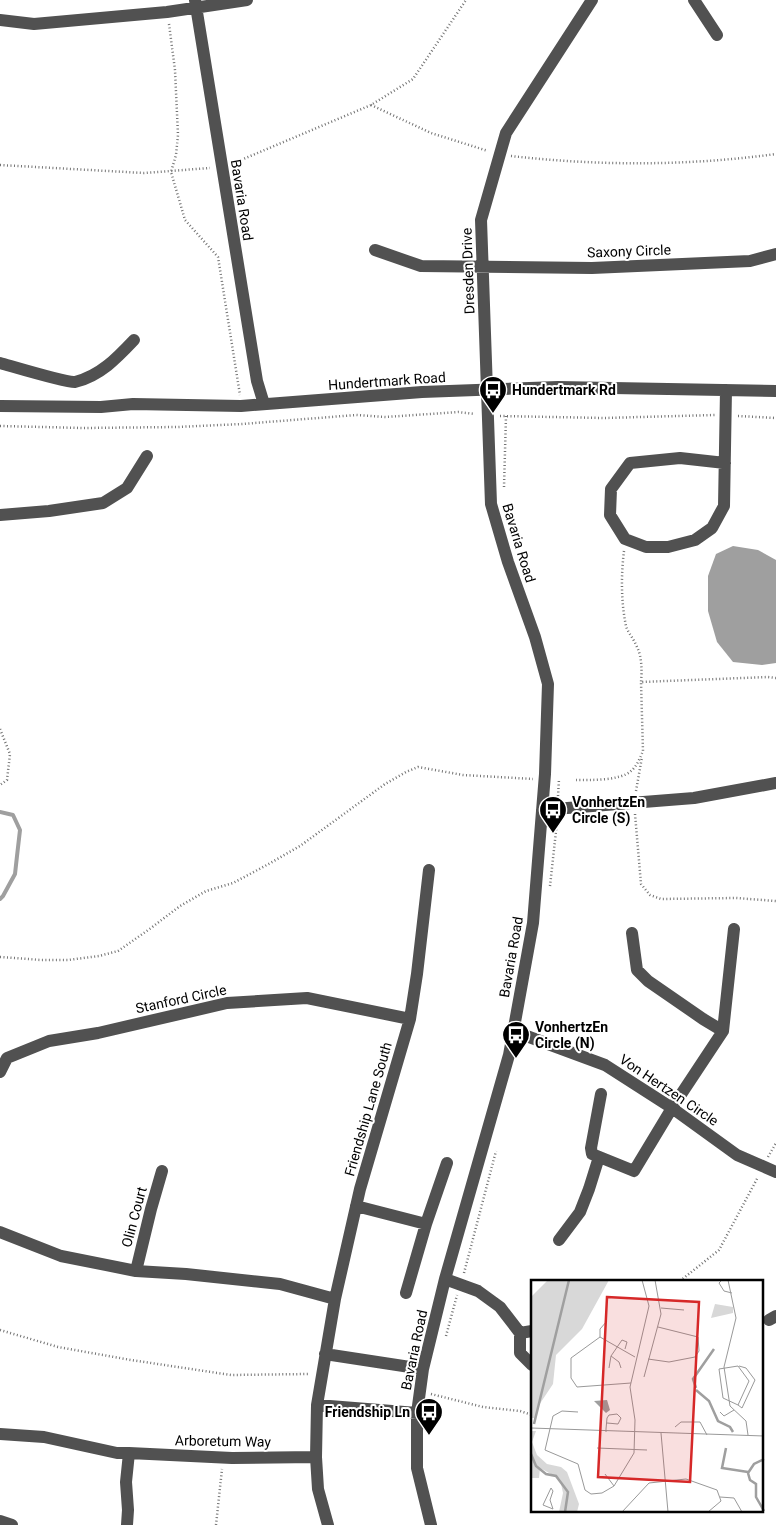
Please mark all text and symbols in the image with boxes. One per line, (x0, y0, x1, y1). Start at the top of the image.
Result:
street label: Bavaria Road (228, 158, 256, 242)
street label: Dresden Drive (458, 228, 478, 314)
street label: Saxony Circle (587, 242, 671, 260)
street label: Hundertmark Road (328, 369, 446, 393)
bus stop icon: Hundertmark Rd (478, 375, 508, 414)
place label: Hundertmark Rd (512, 382, 616, 398)
street label: Bavaria Road (499, 502, 539, 584)
place label: VonhertzEn Circle (S) (572, 794, 645, 827)
bus stop icon: VonhertzEn Circle (S) (538, 795, 568, 834)
street label: Bavaria Road (496, 915, 526, 999)
street label: Stanford Circle (134, 982, 228, 1016)
place label: VonhertzEn Circle (N) (535, 1019, 608, 1052)
bus stop icon: VonhertzEn Circle (N) (501, 1020, 531, 1059)
street label: Friendship Lane South (341, 1040, 395, 1178)
street label: Von Hertzen Circle (617, 1051, 721, 1129)
street label: Olin Court (118, 1185, 150, 1249)
inset map (531, 1280, 764, 1512)
street label: Bavaria Road (398, 1308, 430, 1392)
bus stop icon: Friendship Ln (414, 1397, 444, 1436)
place label: Friendship Ln (325, 1404, 410, 1420)
street label: Arboretum Way (175, 1432, 272, 1450)

